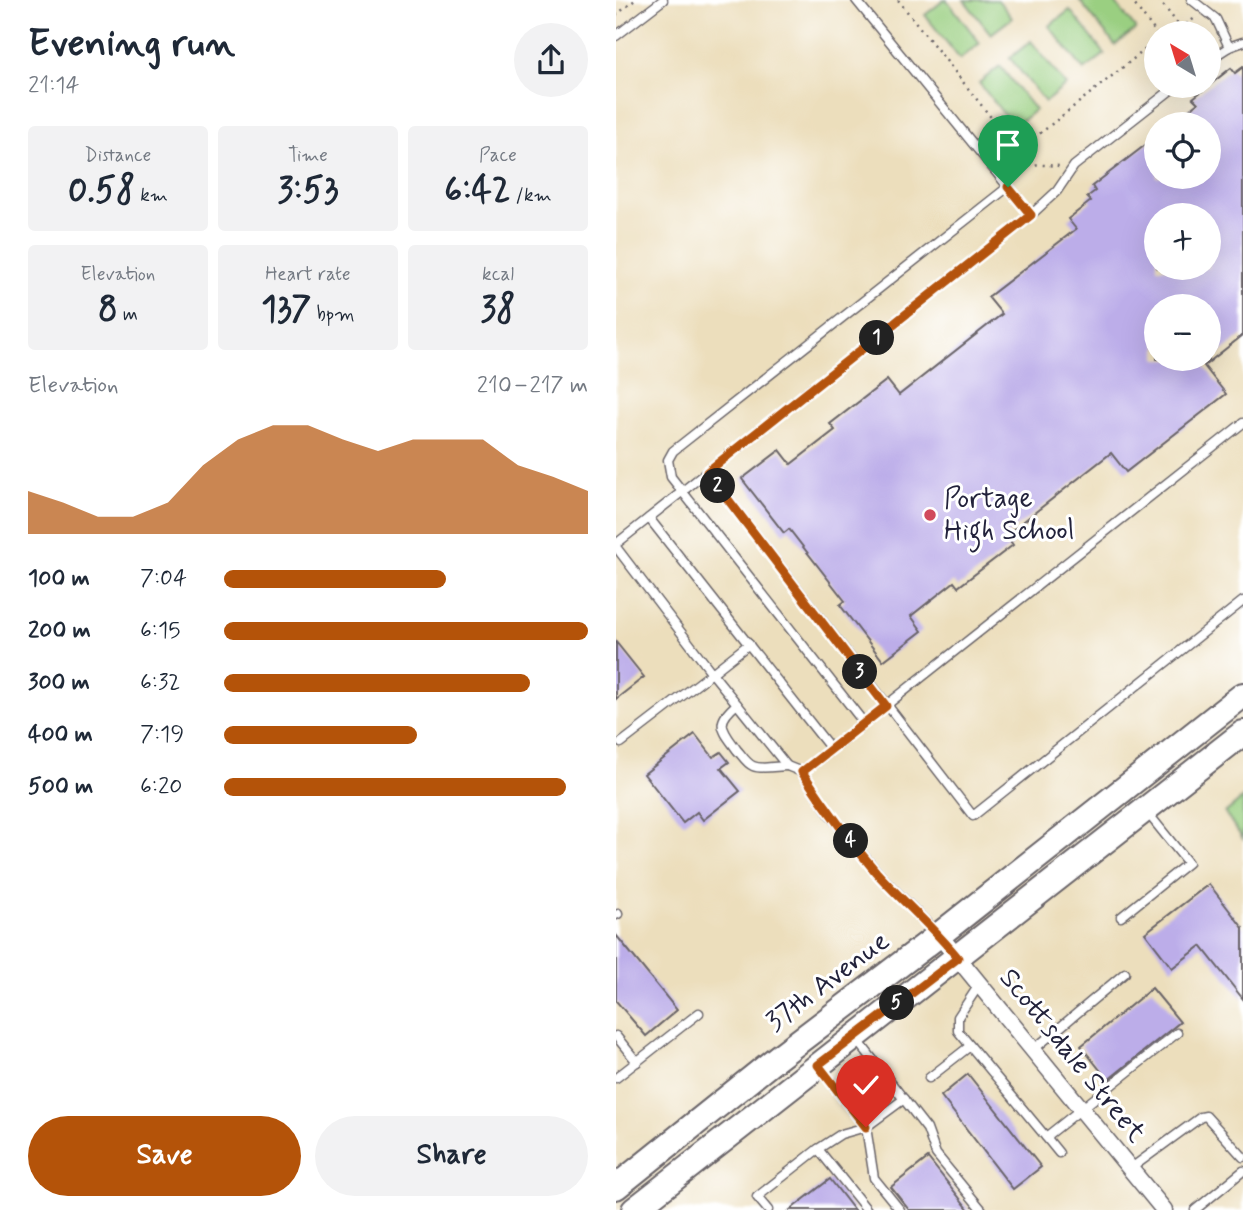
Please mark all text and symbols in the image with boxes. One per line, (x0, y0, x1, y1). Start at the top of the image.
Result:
text: Evening run (28, 20, 235, 69)
north arrow (1144, 21, 1222, 98)
map controls (1144, 21, 1221, 371)
button: share (514, 23, 588, 97)
text: 21:14 (28, 71, 80, 101)
button: locate (1144, 112, 1221, 189)
pin (978, 115, 1038, 187)
icon: arrive (989, 126, 1027, 164)
text: Distance (85, 143, 151, 168)
text: Time (288, 143, 328, 168)
text: Pace (479, 143, 517, 168)
text: 0.58 (68, 168, 135, 214)
text: 3:53 (278, 168, 338, 214)
text: 6:42 (444, 168, 510, 214)
text: km (135, 183, 168, 208)
text: /km (510, 183, 552, 208)
button: + (1144, 203, 1221, 280)
text: Elevation (81, 262, 155, 287)
text: Heart rate (265, 262, 351, 287)
text: kcal (482, 262, 514, 287)
text: 8 (98, 287, 118, 333)
text: 137 (261, 287, 311, 333)
text: 38 (480, 287, 516, 333)
button: − (1144, 294, 1221, 371)
text: m (118, 302, 138, 327)
text: bpm (311, 302, 355, 327)
pin: 1 (860, 320, 894, 356)
text: 1 (872, 325, 881, 350)
text: Elevation (28, 371, 119, 401)
text: 210–217 m (477, 371, 588, 401)
pin: 2 (700, 468, 735, 504)
text: 2 (713, 473, 722, 498)
place label: Portage High School (944, 481, 1074, 553)
marker: Portage High School (922, 507, 938, 523)
text: 100 m (28, 564, 90, 594)
text: 7:04 (140, 564, 187, 594)
text: 200 m (28, 616, 91, 646)
text: 6:15 (140, 616, 180, 646)
pin: 3 (842, 654, 878, 690)
text: 3 (855, 659, 864, 684)
text: 300 m (28, 668, 90, 698)
text: 6:32 (140, 668, 180, 698)
text: 400 m (28, 720, 93, 750)
text: 7:19 (140, 720, 184, 750)
text: 500 m (28, 772, 93, 802)
text: 6:20 (140, 772, 182, 802)
pin: 4 (834, 824, 868, 858)
text: 4 (845, 828, 856, 853)
street label: 37th Avenue (759, 923, 897, 1041)
street label: Scottsdale Street (990, 961, 1154, 1151)
pin: 5 (880, 986, 914, 1020)
text: 5 (891, 990, 902, 1015)
pin (836, 1055, 896, 1127)
icon: check (847, 1066, 885, 1104)
button: Save (28, 1116, 301, 1196)
button: Share (315, 1116, 588, 1196)

